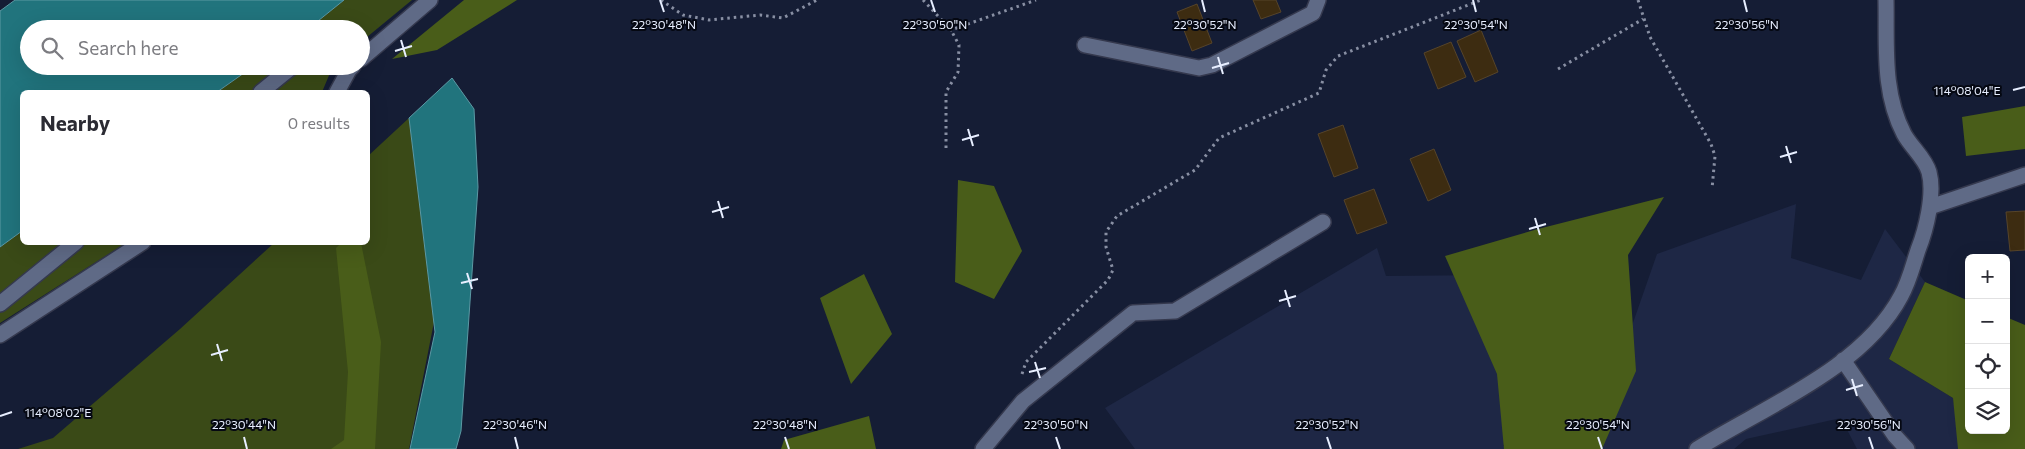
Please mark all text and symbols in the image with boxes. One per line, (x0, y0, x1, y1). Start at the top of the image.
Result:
text: 22°30'48"N (632, 17, 696, 31)
text: 22°30'50"N (903, 17, 967, 31)
text: 22°30'52"N (1173, 17, 1237, 31)
text: 22°30'54"N (1444, 17, 1508, 31)
text: 22°30'56"N (1715, 17, 1779, 31)
search box (20, 20, 370, 75)
icon: search (38, 34, 66, 62)
text: Search here (78, 36, 178, 59)
text: 114°08'04"E (1933, 83, 2001, 97)
text: Nearby (40, 110, 110, 135)
text: 0 results (288, 113, 350, 132)
map controls (1965, 254, 2010, 434)
button: + (1965, 254, 2010, 299)
button: − (1965, 299, 2010, 344)
button: locate (1965, 344, 2010, 389)
button: layers (1965, 389, 2010, 434)
text: 114°08'02"E (25, 405, 91, 419)
text: 22°30'44"N (212, 417, 276, 431)
text: 22°30'46"N (483, 417, 547, 431)
text: 22°30'48"N (753, 417, 817, 431)
text: 22°30'50"N (1024, 417, 1088, 431)
text: 22°30'52"N (1295, 417, 1359, 431)
text: 22°30'54"N (1566, 417, 1630, 431)
text: 22°30'56"N (1837, 417, 1901, 431)

